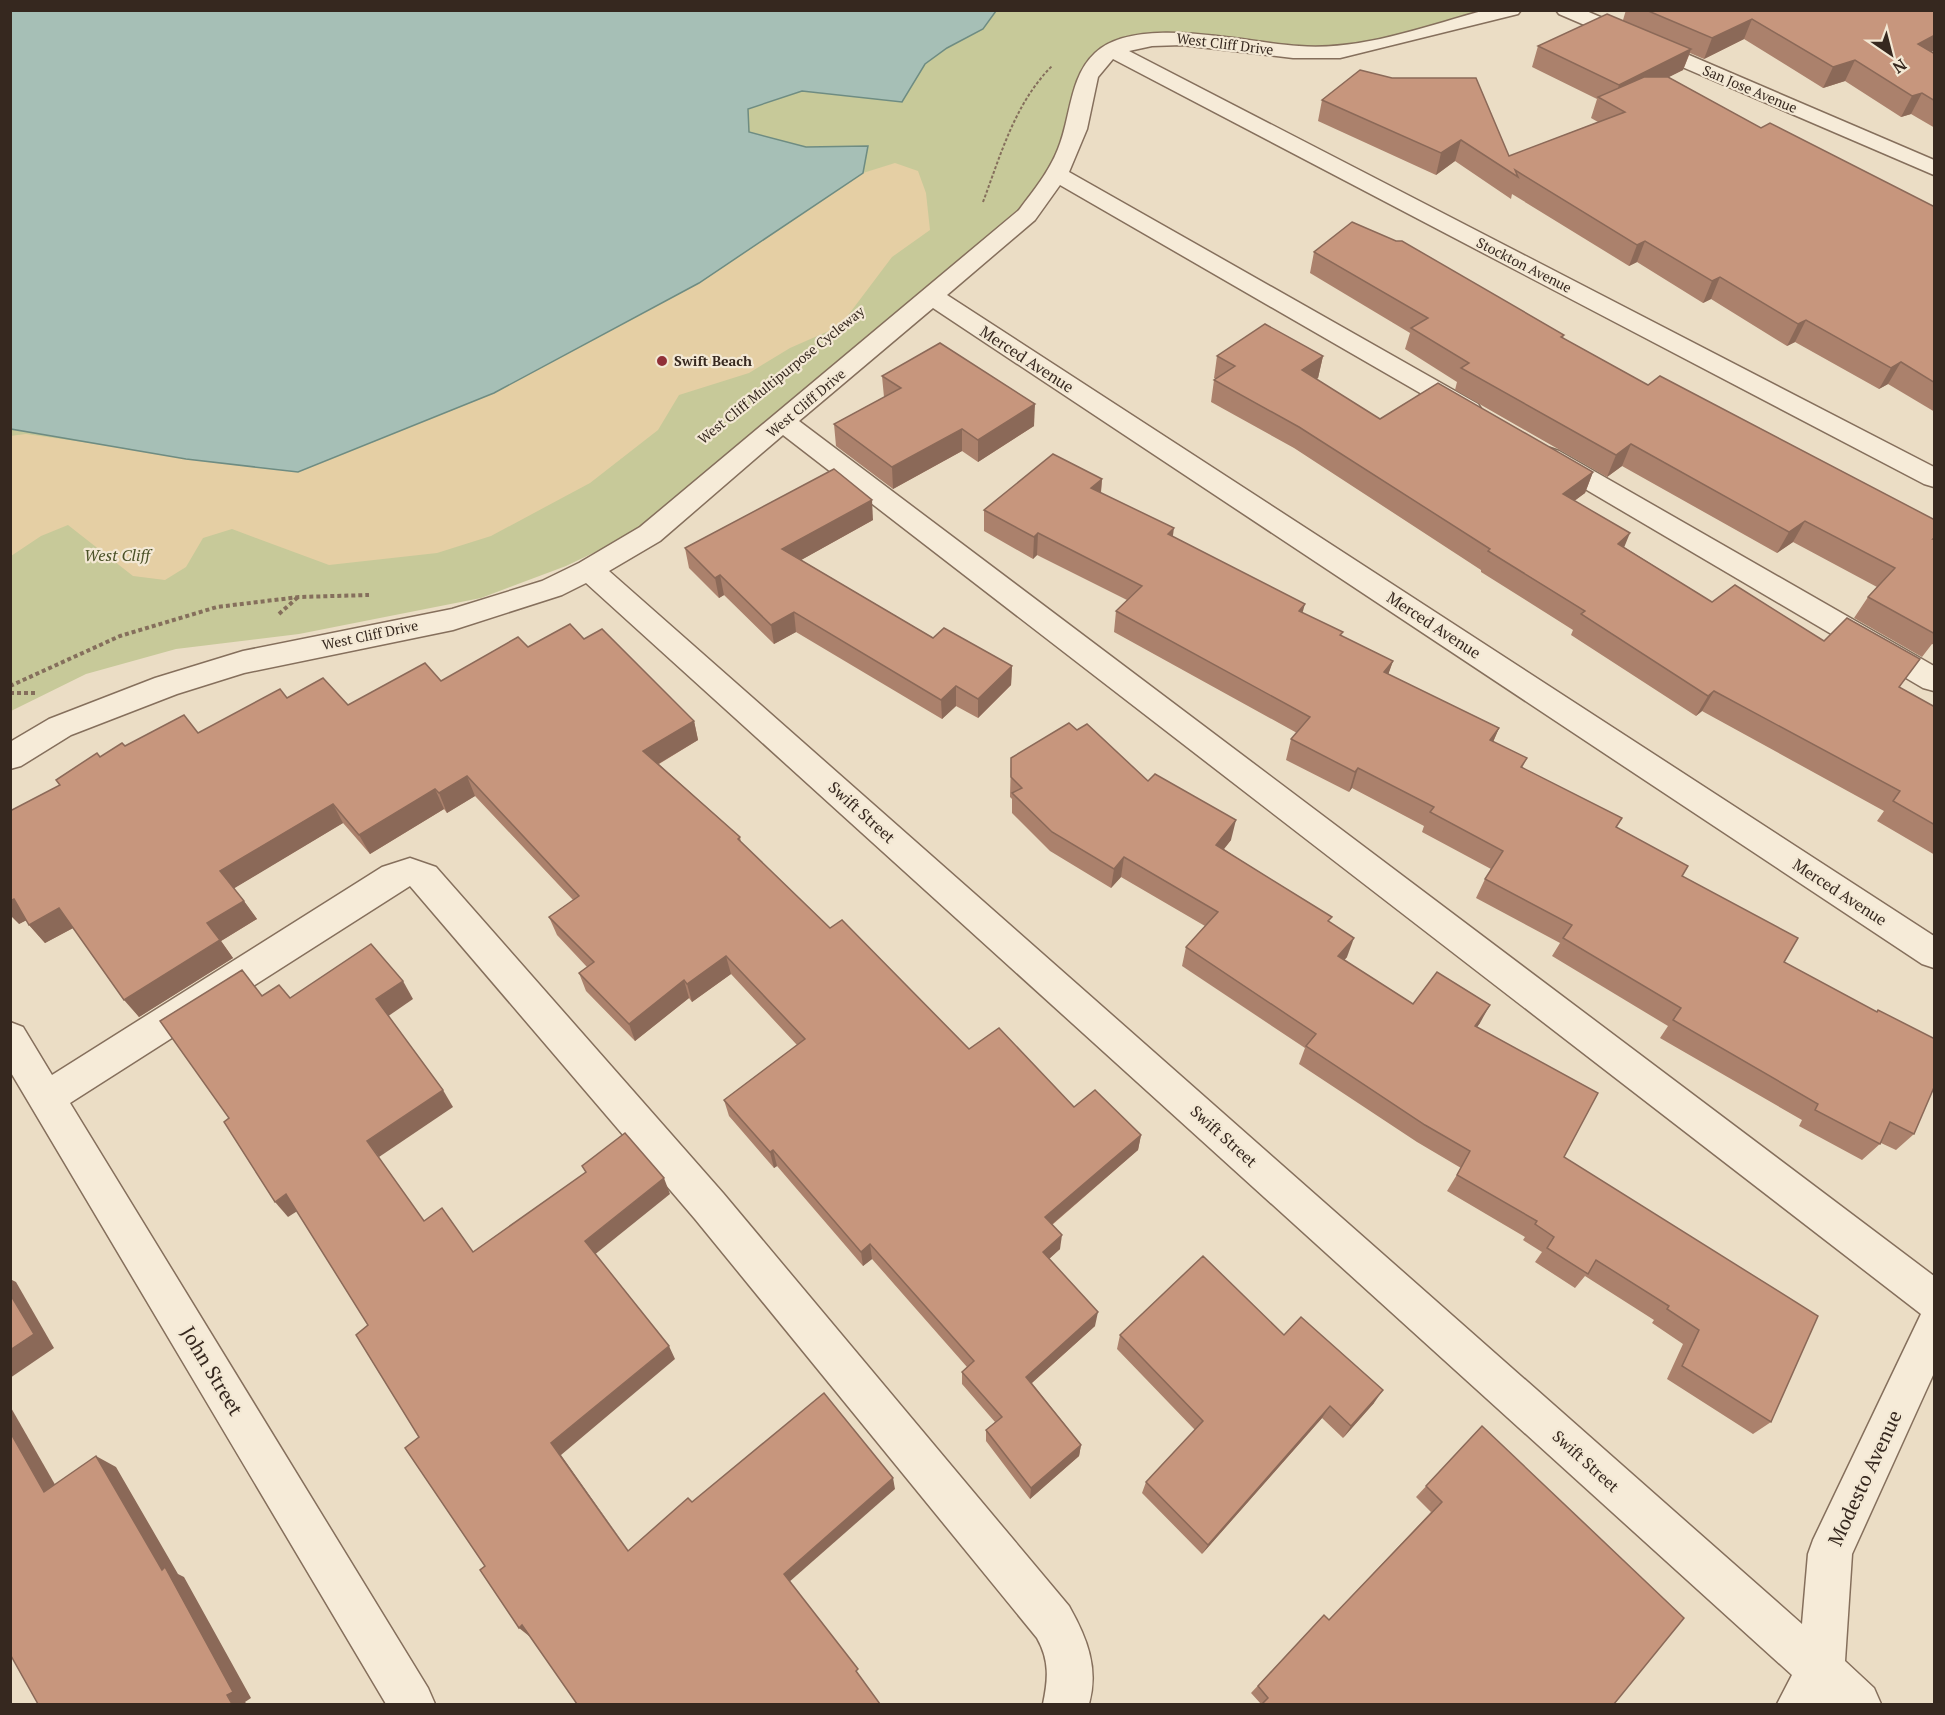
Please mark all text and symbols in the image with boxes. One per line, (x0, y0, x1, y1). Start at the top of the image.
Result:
north arrow (1861, 24, 1921, 84)
street label: West Cliff Drive (1175, 28, 1275, 59)
text: N (1888, 54, 1911, 79)
street label: San Jose Avenue (1700, 60, 1800, 117)
street label: Stockton Avenue (1473, 232, 1575, 297)
street label: West Cliff Multipurpose Cycleway (693, 301, 869, 448)
street label: Merced Avenue (976, 320, 1078, 398)
place label: Swift Beach (674, 351, 752, 370)
marker: Swift Beach (655, 354, 669, 368)
street label: West Cliff Drive (762, 364, 849, 441)
park label: West Cliff (84, 544, 153, 566)
street label: Merced Avenue (1383, 586, 1485, 664)
street label: West Cliff Drive (320, 615, 420, 654)
street label: Swift Street (824, 776, 900, 848)
street label: Merced Avenue (1789, 853, 1891, 931)
street label: Swift Street (1186, 1100, 1262, 1172)
street label: John Street (175, 1321, 250, 1421)
street label: Modesto Avenue (1821, 1406, 1908, 1550)
street label: Swift Street (1548, 1425, 1624, 1497)

